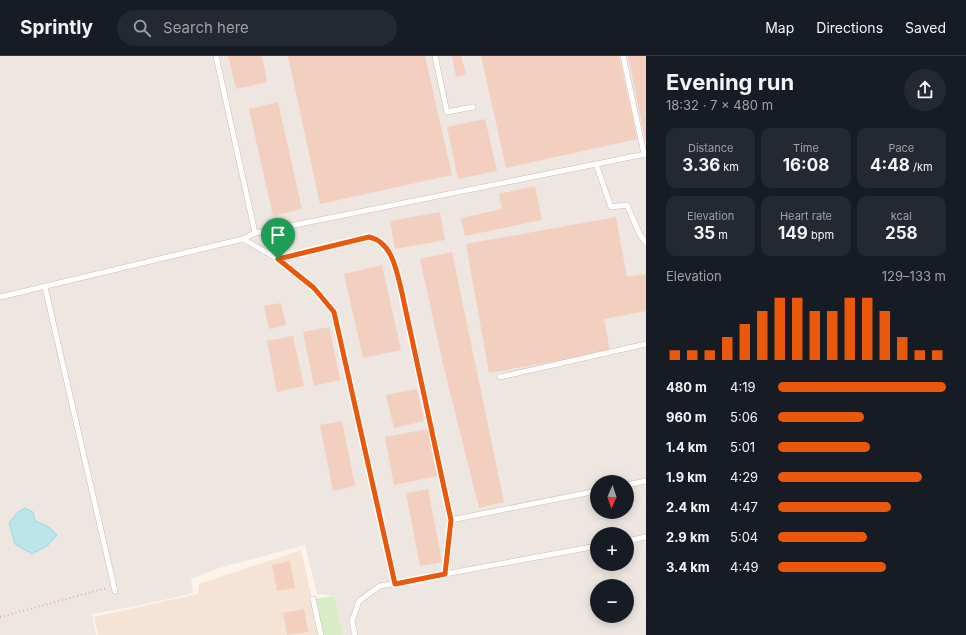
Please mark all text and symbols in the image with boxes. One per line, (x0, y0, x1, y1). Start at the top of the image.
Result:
search box (117, 10, 397, 46)
text: Sprintly (20, 16, 93, 39)
icon: search (131, 17, 153, 39)
text: Search here (163, 18, 249, 37)
text: Map (765, 19, 794, 36)
text: Directions (816, 19, 883, 36)
text: Saved (905, 19, 946, 36)
text: Evening run (666, 69, 794, 95)
button: share (904, 69, 946, 111)
text: 18:32 · 7 × 480 m (666, 97, 773, 113)
text: Distance (688, 141, 733, 155)
text: Time (793, 141, 819, 155)
text: Pace (888, 141, 914, 155)
text: 3.36 (682, 155, 720, 175)
text: 16:08 (783, 155, 829, 175)
text: 4:48 (870, 155, 910, 175)
text: km (720, 160, 739, 174)
text: /km (910, 160, 933, 174)
text: Elevation (687, 209, 734, 223)
text: Heart rate (780, 209, 832, 223)
text: kcal (891, 209, 912, 223)
pin (261, 218, 295, 259)
text: 35 (693, 223, 715, 243)
text: 149 (778, 223, 808, 243)
text: 258 (885, 223, 918, 243)
icon: arrive (267, 224, 289, 246)
text: m (715, 228, 728, 242)
text: bpm (808, 228, 834, 242)
text: Elevation (666, 268, 722, 284)
text: 129–133 m (882, 268, 946, 284)
text: 480 m (666, 379, 707, 395)
text: 4:19 (730, 379, 756, 395)
text: 960 m (666, 409, 707, 425)
text: 5:06 (730, 409, 758, 425)
text: 1.4 km (666, 439, 707, 455)
text: 5:01 (730, 439, 755, 455)
text: 1.9 km (666, 469, 707, 485)
text: 4:29 (730, 469, 758, 485)
north arrow (590, 475, 634, 519)
map controls (590, 475, 634, 623)
text: 2.4 km (666, 499, 710, 515)
text: 4:47 (730, 499, 758, 515)
button: + (590, 527, 634, 571)
text: 2.9 km (666, 529, 709, 545)
text: 5:04 (730, 529, 758, 545)
text: 3.4 km (666, 559, 710, 575)
text: 4:49 (730, 559, 759, 575)
button: − (590, 579, 634, 623)

